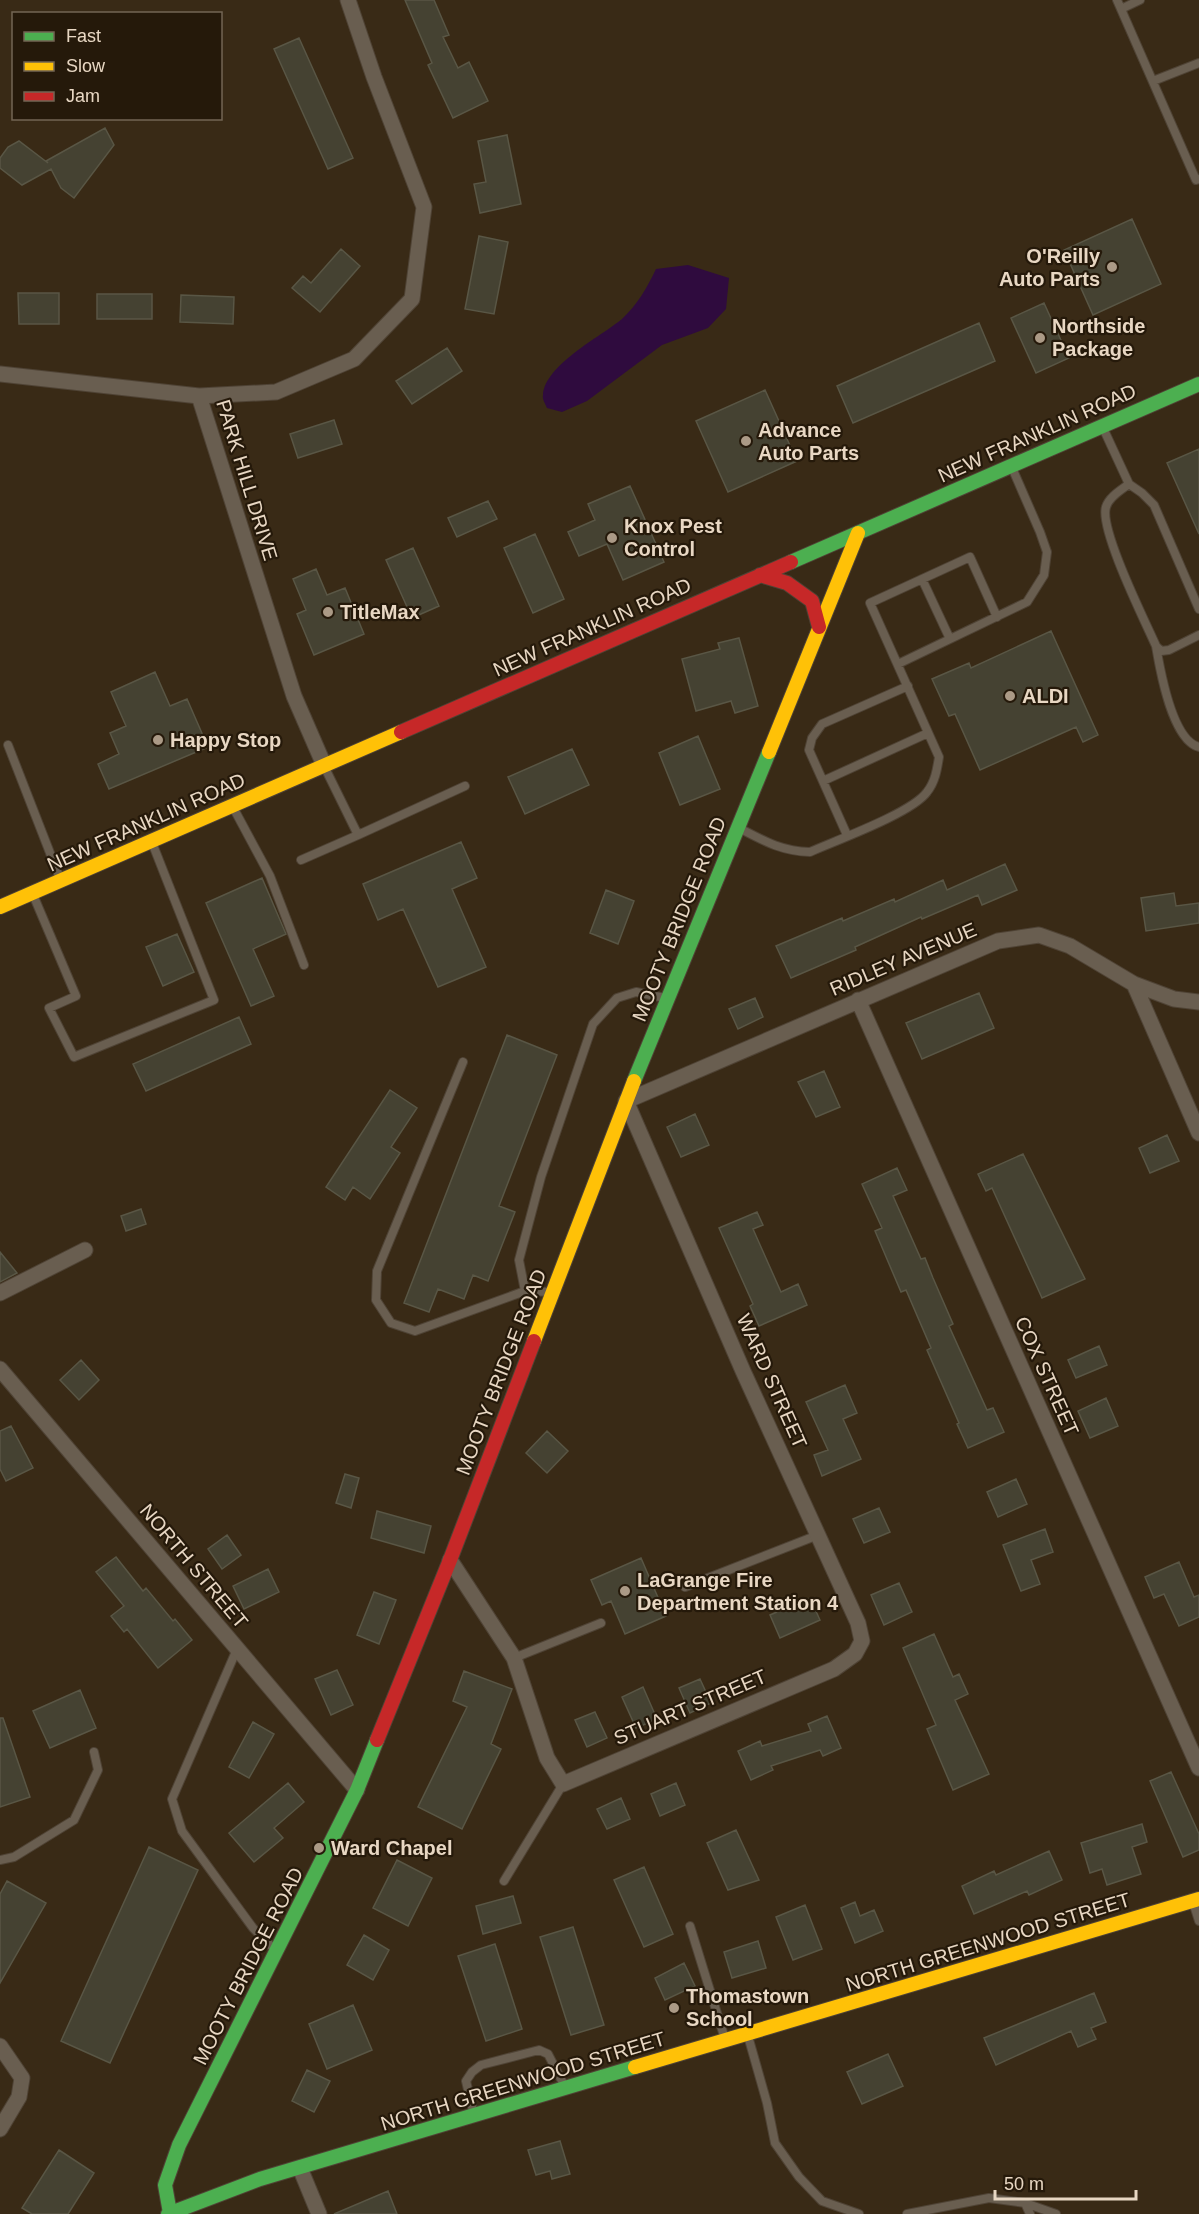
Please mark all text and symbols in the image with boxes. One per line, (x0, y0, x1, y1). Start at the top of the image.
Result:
legend (12, 12, 222, 120)
text: Fast (66, 26, 101, 46)
text: Slow (66, 56, 106, 76)
text: Jam (66, 86, 100, 106)
place label: O'Reilly Auto Parts (999, 245, 1101, 290)
marker: O'Reilly Auto Parts (1105, 260, 1119, 274)
place label: Northside Package (1052, 315, 1145, 360)
marker: Northside Package (1033, 331, 1047, 345)
street label: NEW FRANKLIN ROAD (935, 379, 1139, 487)
street label: PARK HILL DRIVE (212, 397, 282, 563)
place label: Advance Auto Parts (758, 419, 859, 464)
marker: Advance Auto Parts (739, 434, 753, 448)
place label: Knox Pest Control (624, 515, 722, 560)
marker: Knox Pest Control (605, 531, 619, 545)
street label: NEW FRANKLIN ROAD (490, 573, 694, 681)
place label: TitleMax (340, 601, 420, 623)
marker: TitleMax (321, 605, 335, 619)
place label: ALDI (1022, 685, 1069, 707)
marker: ALDI (1003, 689, 1017, 703)
place label: Happy Stop (170, 729, 281, 751)
marker: Happy Stop (151, 733, 165, 747)
street label: NEW FRANKLIN ROAD (44, 768, 248, 876)
street label: MOOTY BRIDGE ROAD (628, 814, 730, 1024)
street label: RIDLEY AVENUE (826, 918, 980, 1000)
street label: MOOTY BRIDGE ROAD (452, 1266, 550, 1478)
street label: WARD STREET (732, 1310, 812, 1452)
street label: COX STREET (1011, 1313, 1083, 1439)
street label: NORTH STREET (136, 1499, 252, 1633)
place label: LaGrange Fire Department Station 4 (637, 1569, 839, 1614)
marker: LaGrange Fire Department Station 4 (618, 1584, 632, 1598)
street label: STUART STREET (610, 1665, 770, 1749)
place label: Ward Chapel (331, 1837, 453, 1859)
marker: Ward Chapel (312, 1841, 326, 1855)
street label: MOOTY BRIDGE ROAD (189, 1864, 307, 2068)
street label: NORTH GREENWOOD STREET (843, 1888, 1133, 1996)
place label: Thomastown School (686, 1985, 809, 2030)
marker: Thomastown School (667, 2001, 681, 2015)
street label: NORTH GREENWOOD STREET (378, 2027, 668, 2135)
scale bar (995, 2163, 1136, 2201)
text: 50 m (1004, 2174, 1044, 2194)

